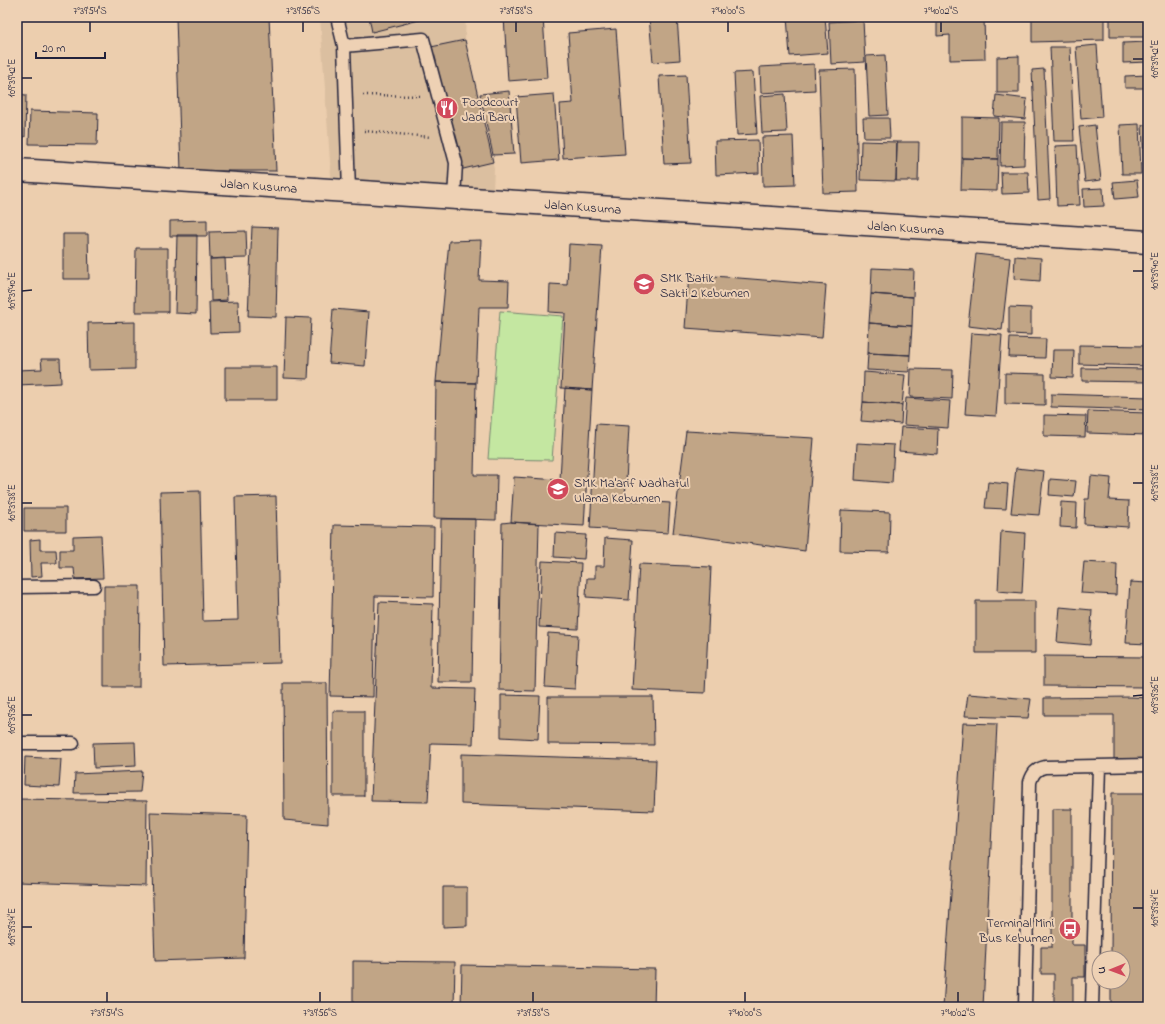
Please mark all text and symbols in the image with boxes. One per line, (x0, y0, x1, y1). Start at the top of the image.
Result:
text: 7°39'54"S (73, 4, 107, 19)
text: 7°39'56"S (286, 4, 321, 19)
text: 7°39'58"S (499, 4, 533, 19)
text: 7°40'00"S (711, 4, 745, 19)
text: 7°40'02"S (924, 4, 959, 19)
scale bar (36, 34, 105, 60)
text: 20 m (42, 40, 65, 58)
text: 109°39'42"E (1148, 40, 1163, 78)
text: 109°39'42"E (5, 59, 20, 97)
place label: Foodcourt Jadi Baru (461, 93, 519, 127)
restaurant icon: Foodcourt Jadi Baru (434, 95, 460, 121)
street label: Jalan Kusuma (220, 174, 298, 199)
street label: Jalan Kusuma (544, 195, 622, 220)
street label: Jalan Kusuma (867, 216, 945, 241)
text: 109°39'40"E (1148, 252, 1163, 290)
place label: SMK Batik Sakti 2 Kebumen (660, 269, 749, 303)
school or university icon: SMK Batik Sakti 2 Kebumen (631, 271, 657, 297)
text: 109°39'40"E (5, 272, 20, 310)
text: 109°39'38"E (1148, 464, 1163, 502)
place label: SMK Ma'arif Nadhatul Ulama Kebumen (574, 474, 689, 508)
school or university icon: SMK Ma'arif Nadhatul Ulama Kebumen (545, 476, 571, 502)
text: 109°39'38"E (5, 484, 20, 522)
text: 109°39'36"E (1148, 676, 1163, 714)
text: 109°39'36"E (5, 696, 20, 734)
text: 109°39'34"E (1148, 889, 1163, 927)
text: 109°39'34"E (5, 908, 20, 946)
place label: Terminal Mini Bus Kebumen (978, 914, 1054, 948)
bus stop icon: Terminal Mini Bus Kebumen (1057, 916, 1083, 942)
north arrow (1091, 950, 1131, 990)
text: U (1094, 966, 1110, 974)
text: 7°39'54"S (90, 1006, 124, 1021)
text: 7°39'56"S (303, 1006, 338, 1021)
text: 7°39'58"S (516, 1006, 550, 1021)
text: 7°40'00"S (728, 1006, 762, 1021)
text: 7°40'02"S (941, 1006, 976, 1021)

